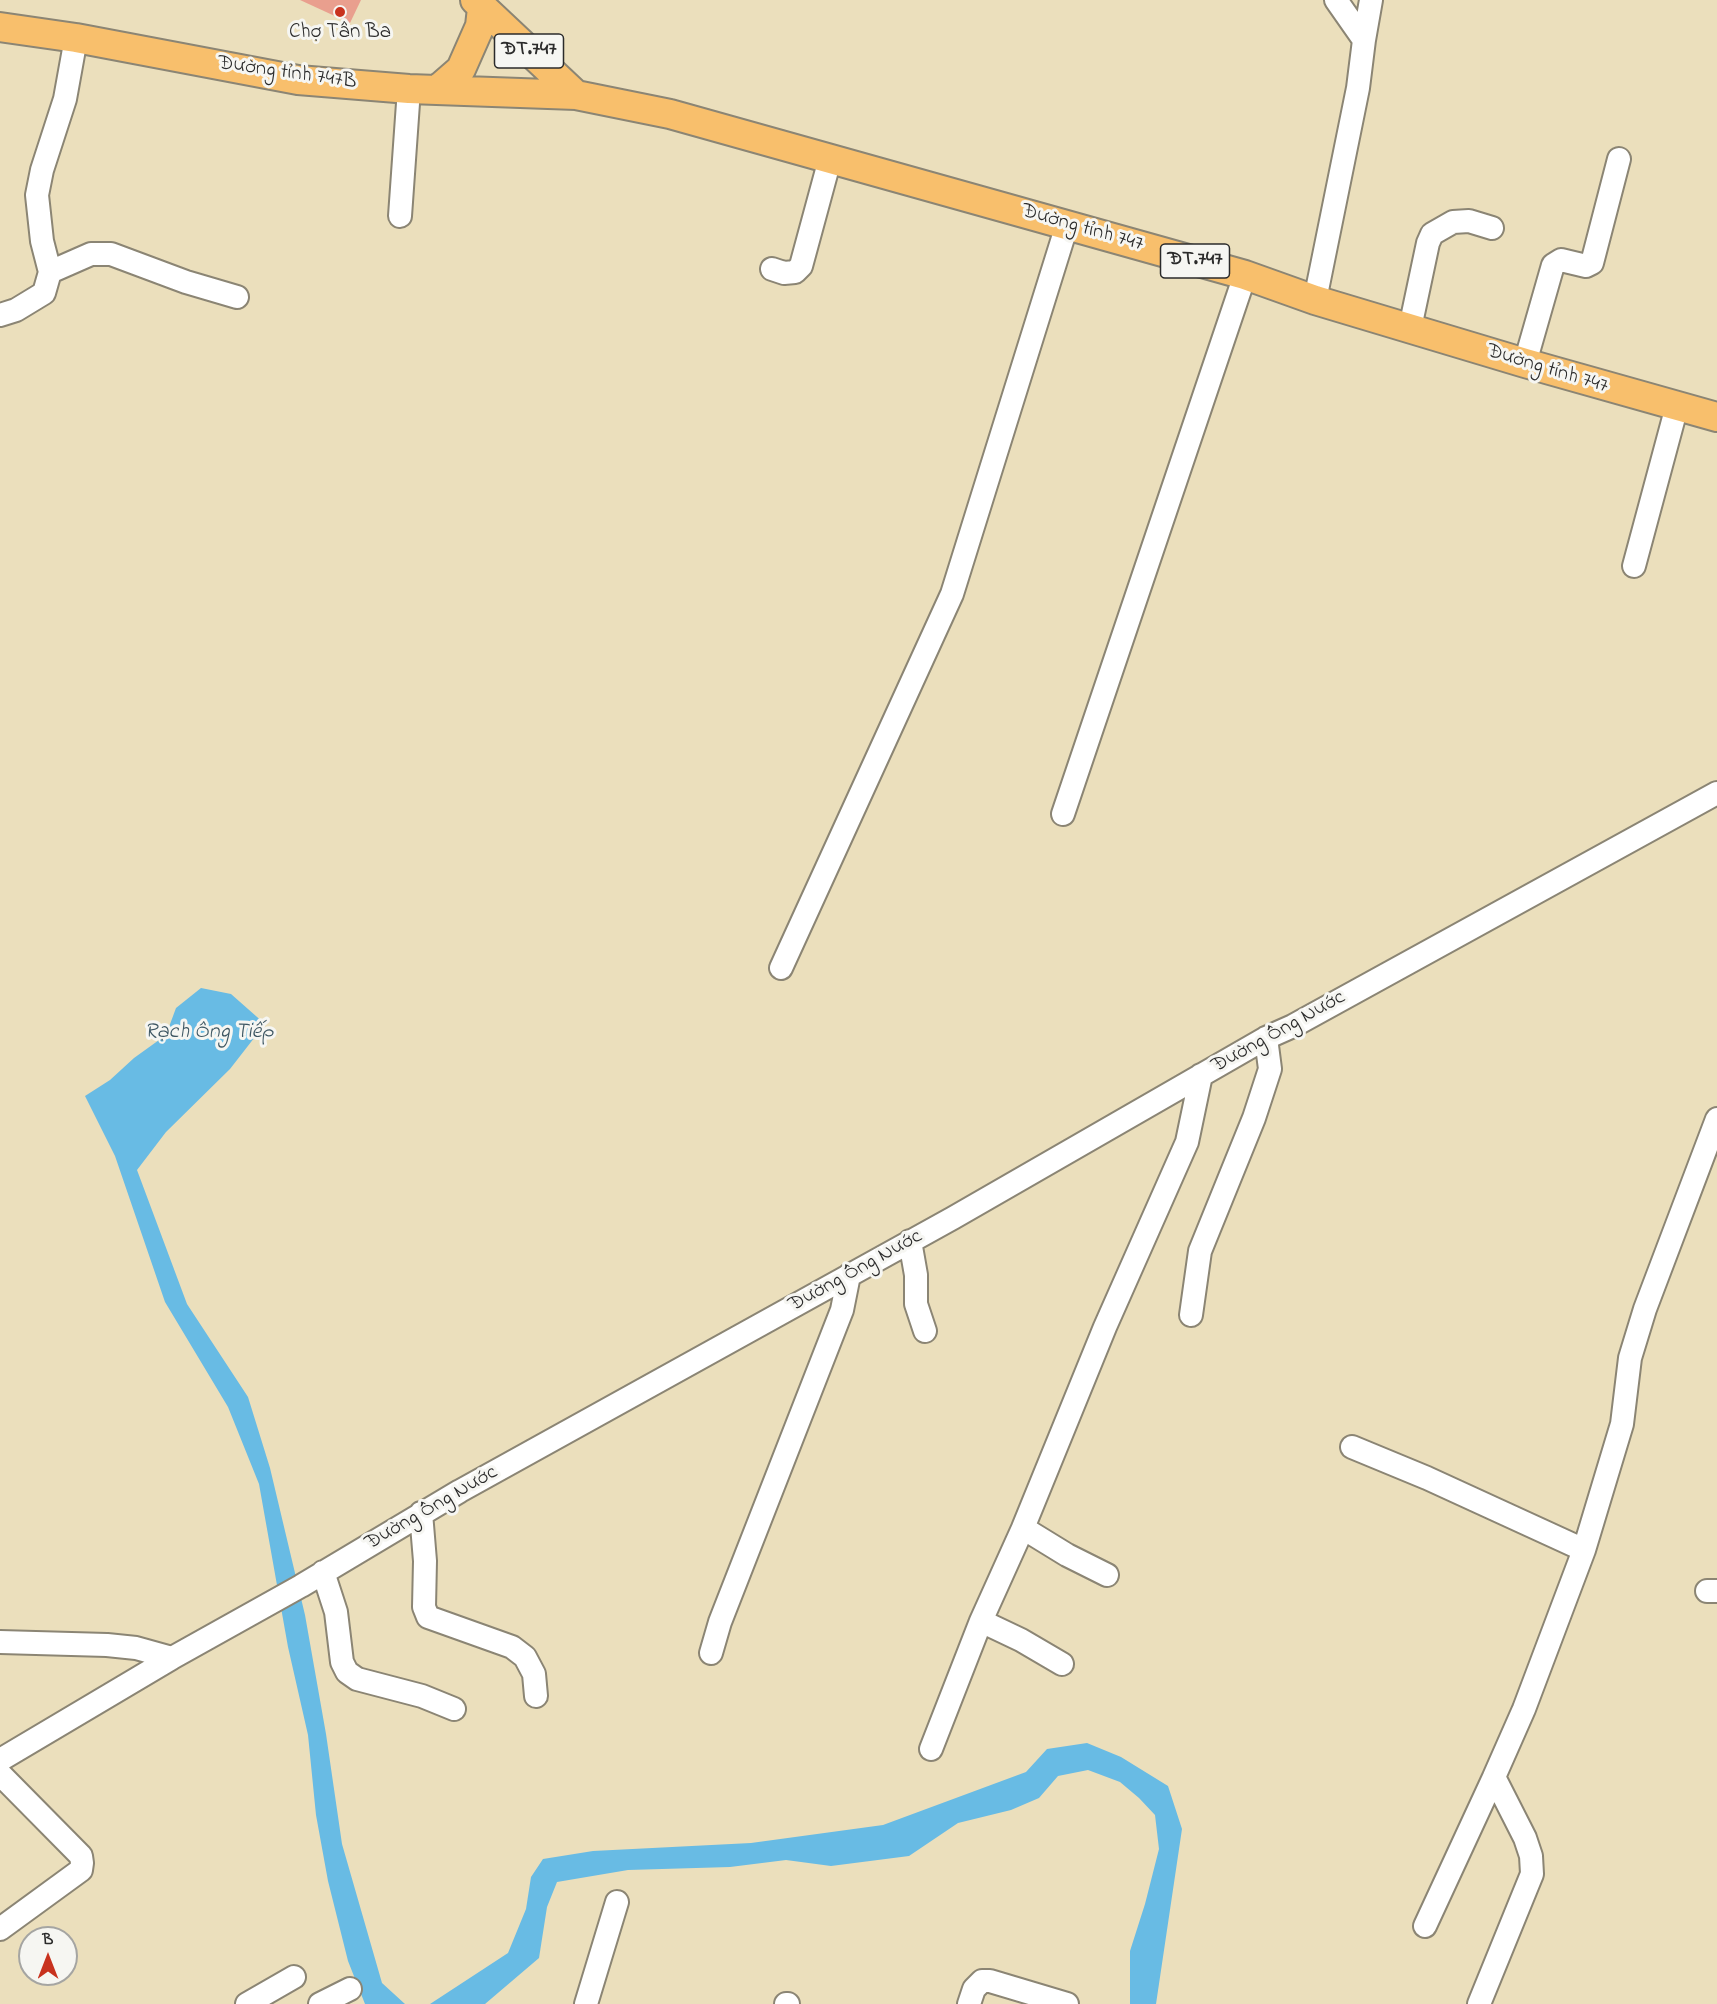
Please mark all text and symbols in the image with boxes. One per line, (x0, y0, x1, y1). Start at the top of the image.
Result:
marker: Chợ Tân Ba (333, 5, 347, 19)
place label: Chợ Tân Ba (289, 21, 391, 47)
road number: ĐT.747 (494, 34, 564, 68)
street label: Đường tỉnh 747B (216, 52, 358, 96)
street label: Đường tỉnh 747 (1018, 200, 1146, 258)
road number: ĐT.747 (1160, 244, 1230, 278)
street label: Đường tỉnh 747 (1483, 340, 1611, 400)
street label: Đường Ống Nước (1208, 986, 1350, 1080)
water label: Rạch Ông Tiếp (145, 1020, 273, 1046)
street label: Đường Ống Nước (785, 1225, 927, 1319)
street label: Đường Ống Nước (361, 1461, 503, 1557)
north arrow (18, 1926, 78, 1986)
text: B (43, 1928, 53, 1952)

